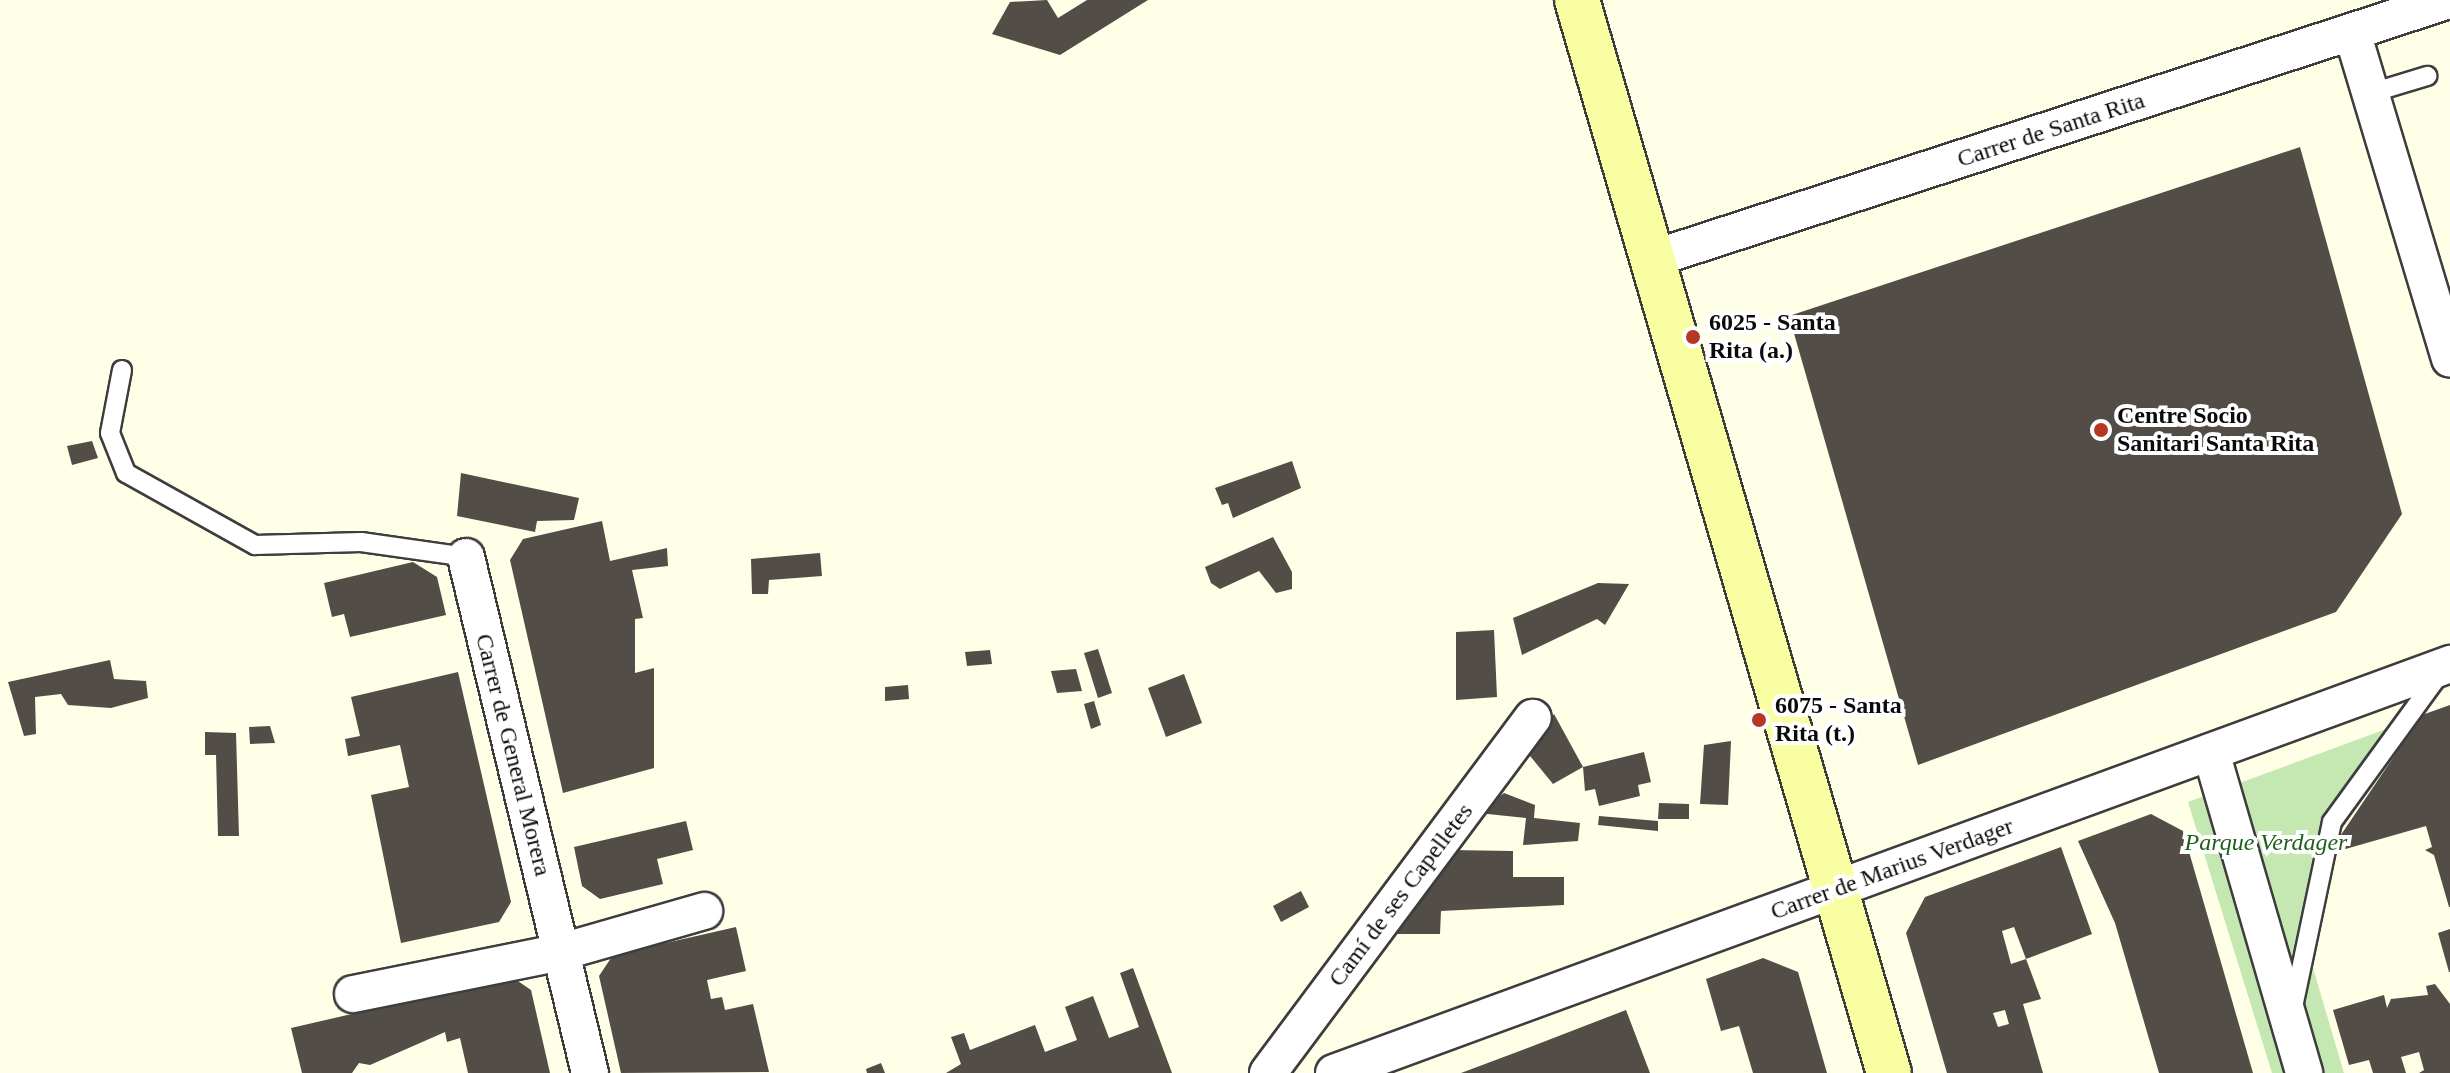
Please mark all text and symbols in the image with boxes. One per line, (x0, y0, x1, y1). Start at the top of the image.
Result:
street label: Carrer de Santa Rita (1954, 86, 2148, 174)
place label: 6025 - Santa Rita (a.) (1709, 309, 1836, 365)
marker: 6025 - Santa Rita (a.) (1684, 328, 1702, 346)
place label: Centre Socio Sanitari Santa Rita (2117, 402, 2314, 458)
marker: Centre Socio Sanitari Santa Rita (2092, 421, 2110, 439)
street label: Carrer de General Morera (469, 631, 557, 879)
place label: 6075 - Santa Rita (t.) (1775, 692, 1902, 748)
marker: 6075 - Santa Rita (t.) (1750, 711, 1768, 729)
street label: Camí de ses Capelletes (1323, 798, 1479, 992)
street label: Carrer de Marius Verdager (1767, 812, 2017, 926)
park label: Parque Verdager (2185, 829, 2347, 857)

